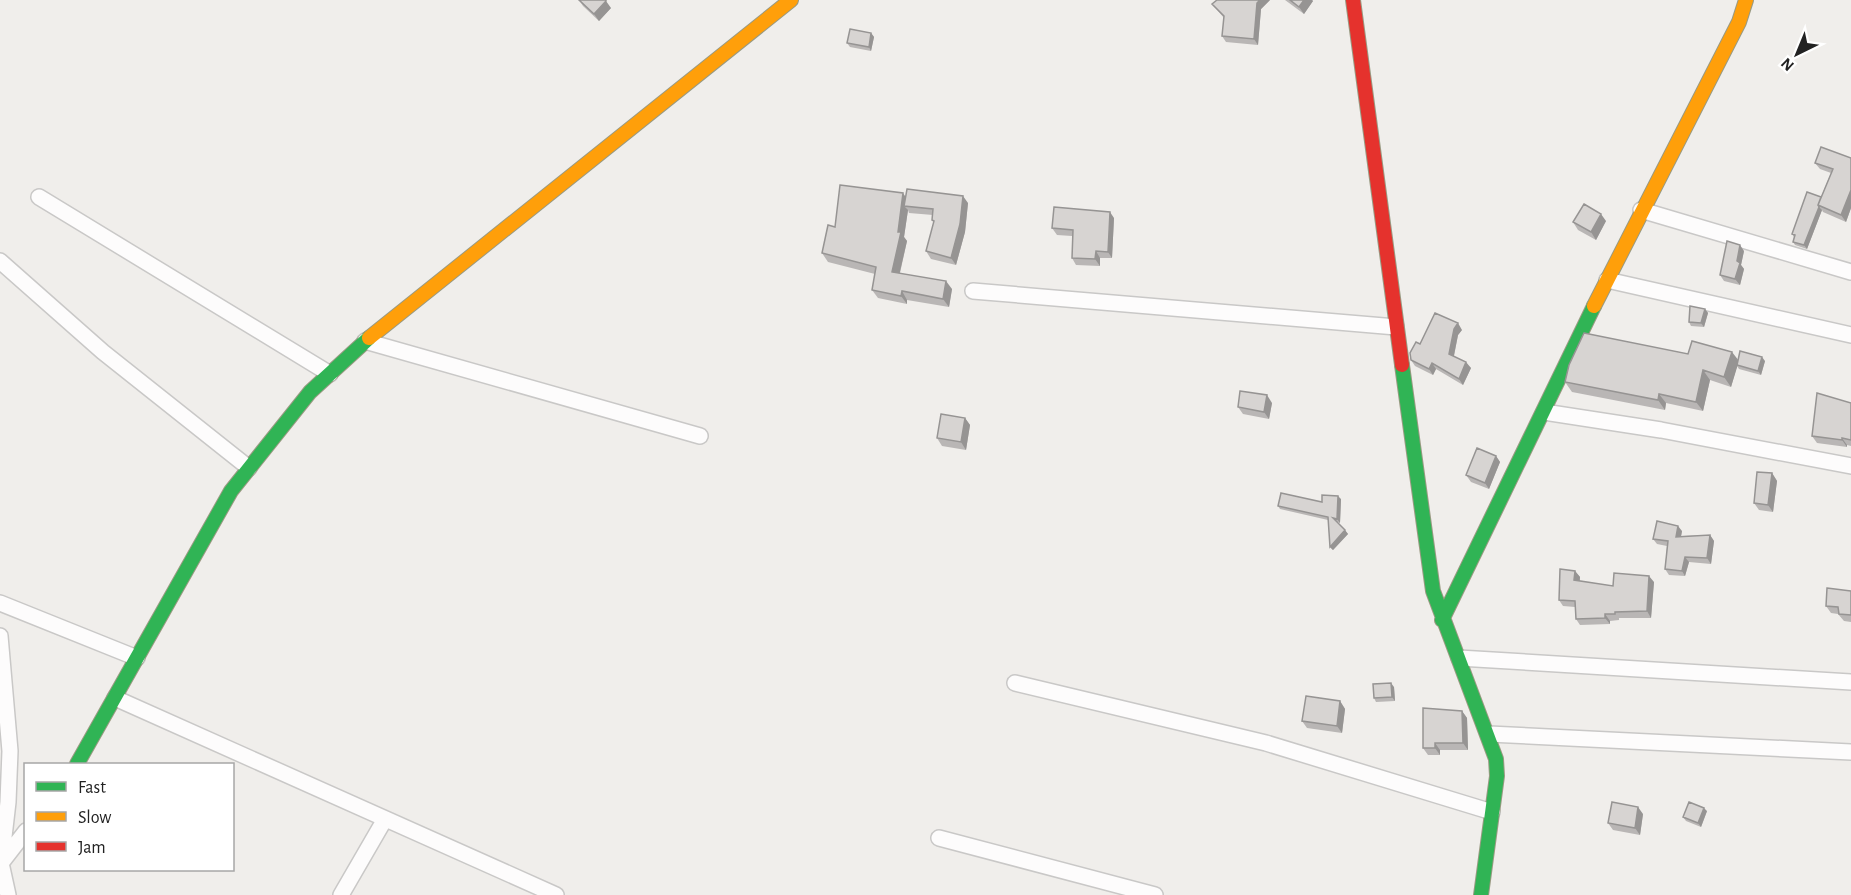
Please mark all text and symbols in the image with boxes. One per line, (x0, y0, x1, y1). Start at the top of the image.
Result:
north arrow (1767, 24, 1827, 84)
text: N (1778, 55, 1797, 74)
legend (24, 763, 234, 871)
text: Fast (78, 779, 106, 797)
text: Slow (78, 809, 111, 827)
text: Jam (78, 839, 106, 857)

